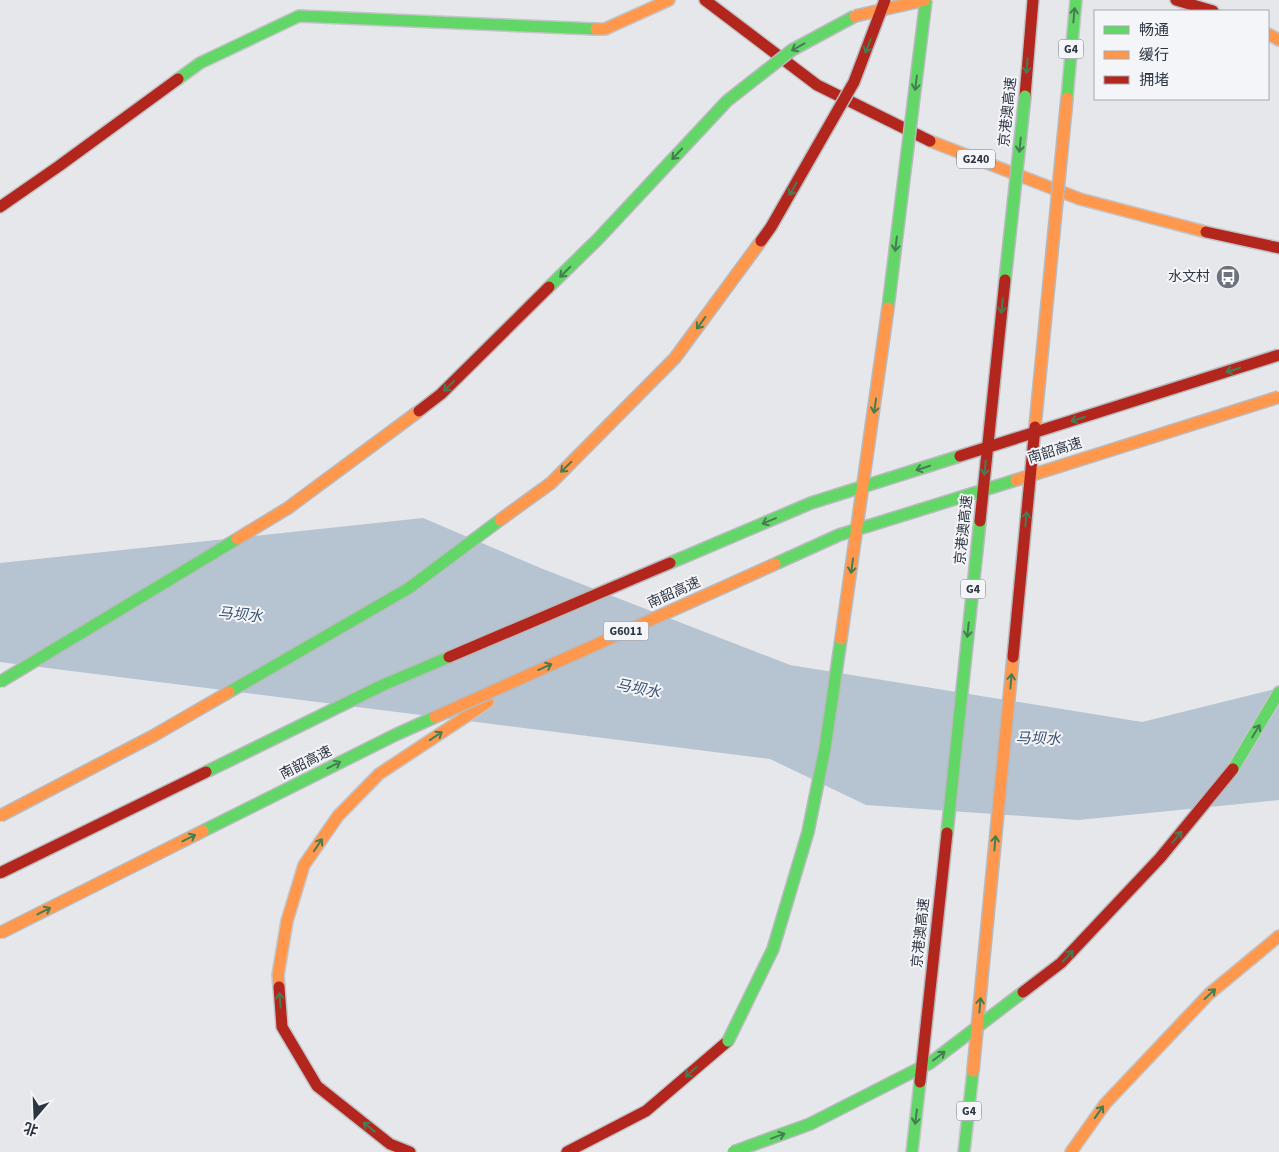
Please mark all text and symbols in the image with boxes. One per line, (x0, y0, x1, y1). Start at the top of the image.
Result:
one-way arrow (1070, 7, 1079, 23)
legend (1094, 10, 1269, 100)
text: 畅通 (1139, 20, 1169, 41)
one-way arrow (863, 37, 872, 53)
road number: G4 (1058, 40, 1084, 59)
one-way arrow (791, 42, 806, 52)
text: 缓行 (1139, 45, 1169, 66)
one-way arrow (1023, 57, 1032, 73)
text: 拥堵 (1139, 70, 1169, 91)
one-way arrow (911, 75, 921, 91)
street label: 京港澳高速 (994, 76, 1022, 148)
one-way arrow (1015, 137, 1024, 153)
one-way arrow (671, 148, 683, 161)
road number: G240 (957, 150, 995, 168)
one-way arrow (787, 182, 797, 196)
one-way arrow (891, 236, 901, 252)
bus stop icon: 水文村 (1215, 264, 1241, 290)
one-way arrow (559, 265, 571, 277)
place label: 水文村 (1168, 267, 1210, 287)
one-way arrow (998, 298, 1007, 314)
one-way arrow (696, 316, 706, 330)
one-way arrow (1225, 365, 1241, 375)
one-way arrow (443, 380, 455, 392)
one-way arrow (870, 397, 880, 413)
one-way arrow (1070, 414, 1086, 424)
street label: 南韶高速 (1025, 433, 1085, 469)
one-way arrow (980, 460, 990, 476)
one-way arrow (560, 461, 572, 473)
one-way arrow (915, 463, 931, 473)
street label: 京港澳高速 (950, 494, 978, 566)
one-way arrow (1021, 512, 1031, 528)
one-way arrow (762, 516, 777, 526)
one-way arrow (846, 558, 856, 574)
street label: 南韶高速 (644, 572, 704, 614)
road number: G4 (960, 580, 986, 598)
water label: 马坝水 (217, 603, 264, 628)
one-way arrow (963, 621, 973, 637)
road number: G6011 (604, 622, 648, 640)
one-way arrow (537, 662, 552, 672)
one-way arrow (1006, 673, 1016, 689)
water label: 马坝水 (614, 674, 663, 704)
one-way arrow (1251, 724, 1261, 738)
water label: 马坝水 (1015, 728, 1062, 750)
one-way arrow (429, 731, 443, 741)
street label: 南韶高速 (277, 741, 335, 785)
one-way arrow (326, 760, 341, 770)
one-way arrow (1172, 830, 1183, 843)
one-way arrow (181, 833, 196, 842)
one-way arrow (990, 835, 1000, 851)
one-way arrow (313, 838, 323, 852)
street label: 京港澳高速 (907, 897, 935, 969)
one-way arrow (36, 906, 51, 916)
one-way arrow (1062, 950, 1074, 963)
one-way arrow (1204, 988, 1217, 1000)
one-way arrow (275, 992, 284, 1008)
one-way arrow (975, 997, 985, 1013)
one-way arrow (932, 1051, 946, 1061)
one-way arrow (685, 1067, 698, 1078)
north arrow (10, 1092, 60, 1142)
road number: G4 (956, 1102, 982, 1120)
one-way arrow (1094, 1105, 1104, 1119)
one-way arrow (911, 1109, 921, 1125)
text: 北 (21, 1117, 41, 1140)
one-way arrow (363, 1122, 376, 1133)
one-way arrow (770, 1131, 786, 1140)

